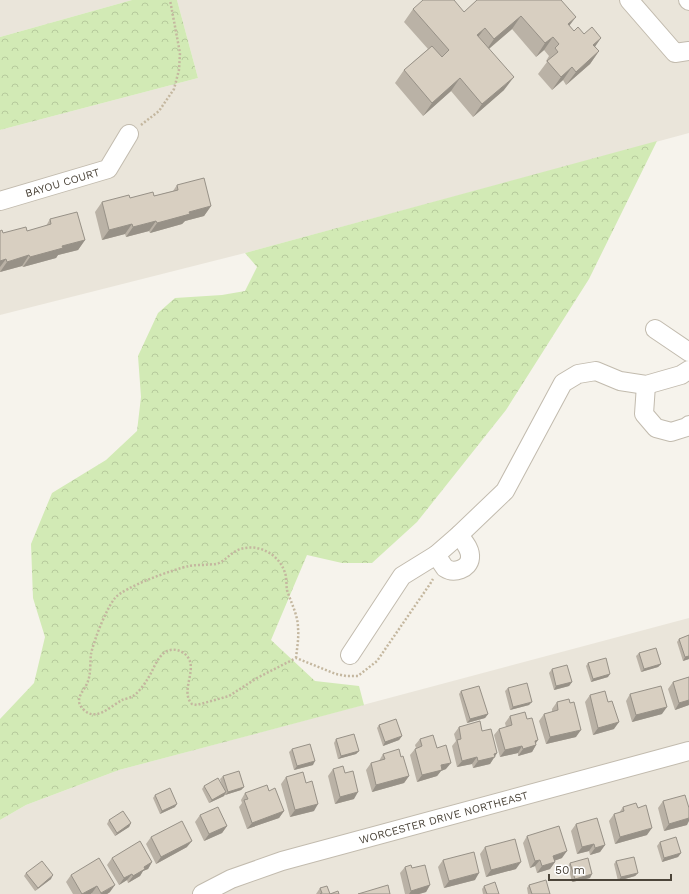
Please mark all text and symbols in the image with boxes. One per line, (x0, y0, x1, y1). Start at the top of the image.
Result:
street label: BAYOU COURT (24, 166, 101, 200)
street label: WORCESTER DRIVE NORTHEAST (358, 789, 530, 847)
scale bar (549, 856, 671, 882)
text: 50 m (555, 863, 585, 877)

